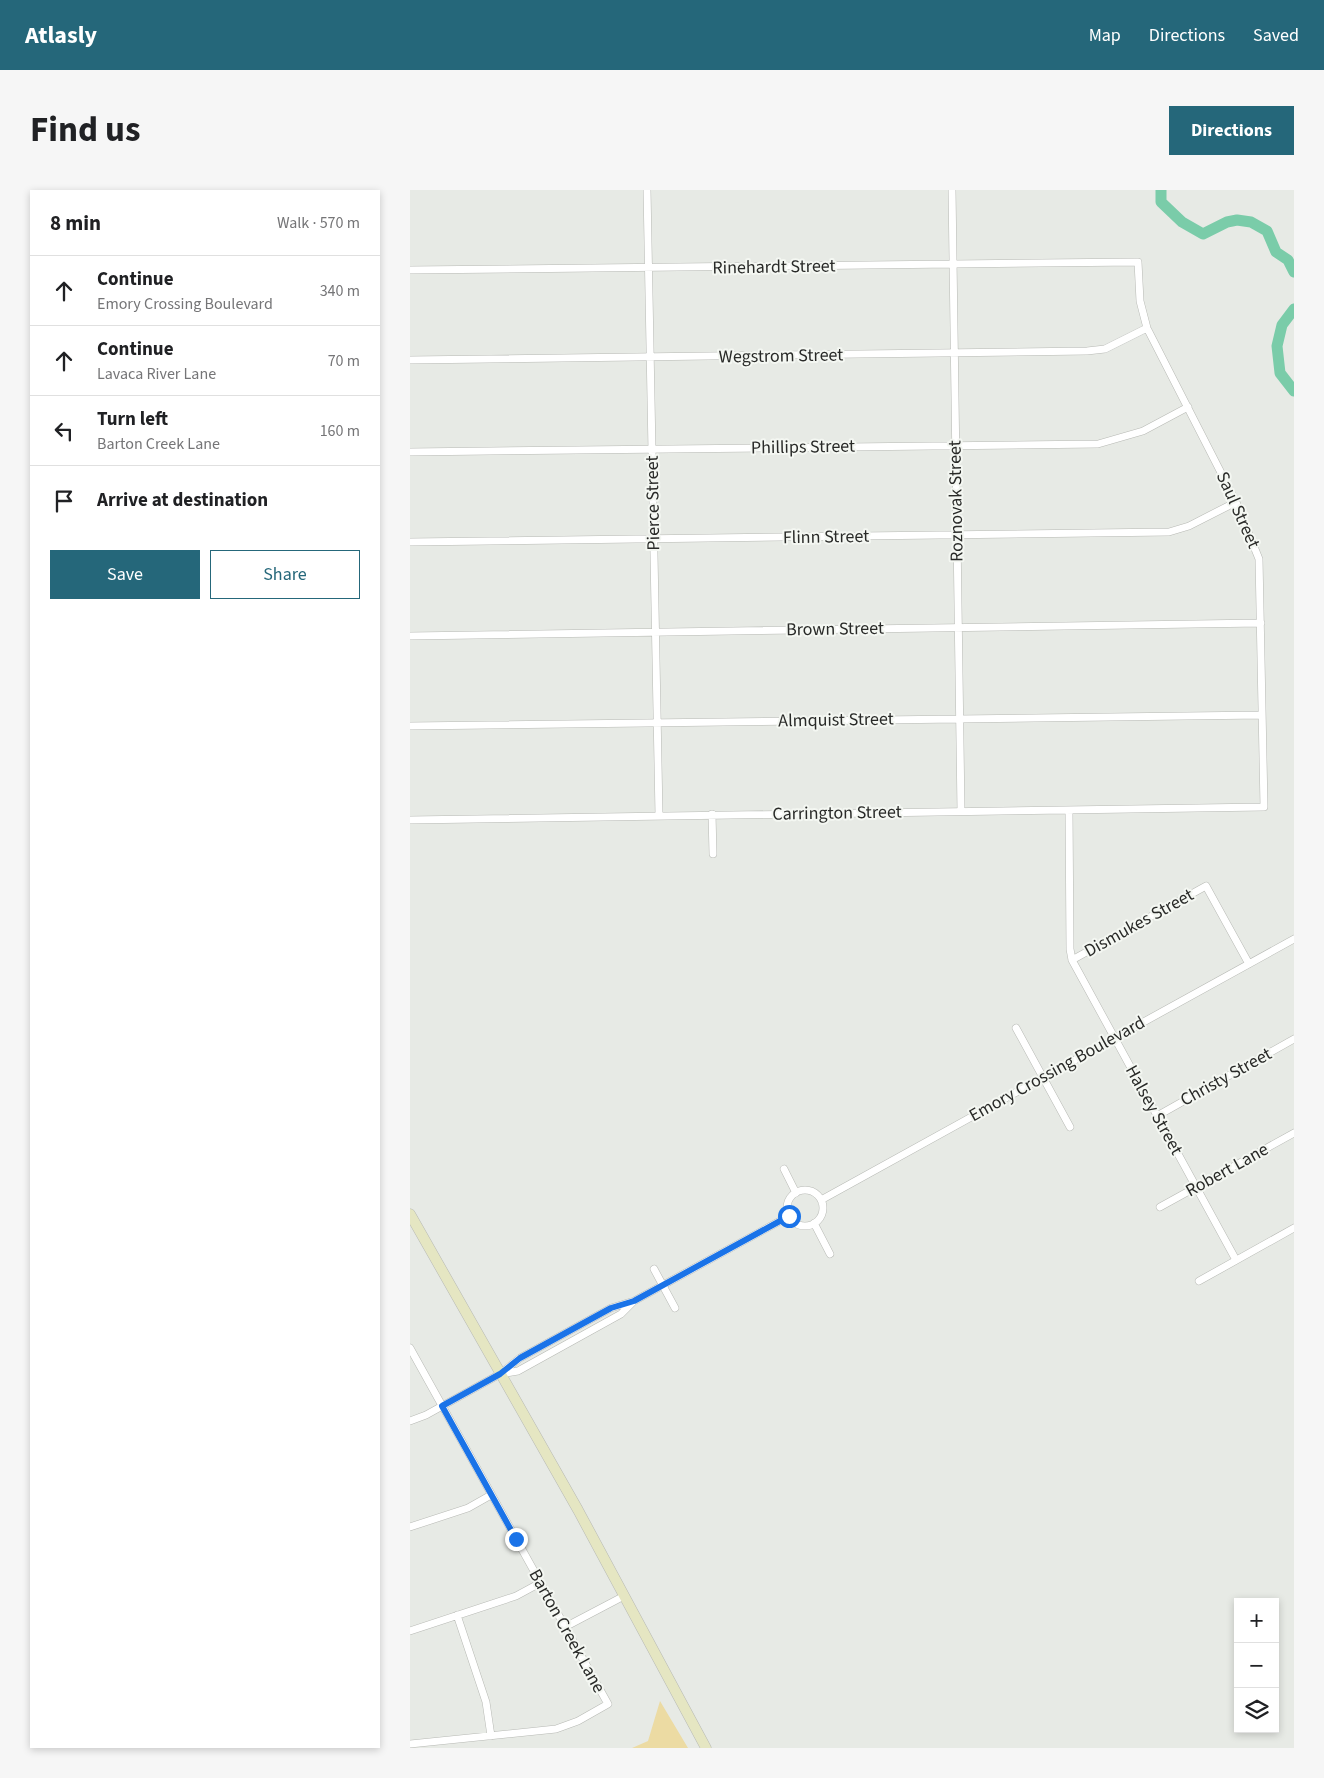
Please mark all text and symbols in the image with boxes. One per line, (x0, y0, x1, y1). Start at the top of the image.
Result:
text: Atlasly (25, 18, 97, 53)
text: Map (1089, 23, 1121, 48)
text: Directions (1149, 23, 1225, 48)
text: Saved (1253, 23, 1299, 48)
text: Find us (30, 105, 140, 155)
button: Directions (1169, 106, 1294, 155)
text: 8 min (50, 208, 101, 238)
text: Walk · 570 m (277, 212, 360, 234)
street label: Rinehardt Street (712, 253, 836, 281)
text: Continue (97, 266, 174, 293)
icon: ahead (50, 277, 78, 305)
text: 340 m (320, 280, 360, 302)
text: Emory Crossing Boulevard (97, 293, 273, 315)
text: Continue (97, 336, 174, 363)
street label: Wegstrom Street (718, 342, 844, 370)
icon: ahead (50, 347, 78, 375)
text: 70 m (328, 350, 360, 372)
text: Lavaca River Lane (97, 363, 216, 385)
text: Turn left (97, 406, 168, 433)
icon: left (50, 417, 78, 445)
text: 160 m (320, 420, 360, 442)
text: Barton Creek Lane (97, 433, 220, 455)
street label: Phillips Street (751, 434, 855, 460)
street label: Roznovak Street (942, 440, 970, 562)
street label: Pierce Street (640, 455, 666, 551)
street label: Saul Street (1210, 468, 1266, 552)
icon: arrive (50, 487, 78, 515)
text: Arrive at destination (97, 487, 268, 514)
street label: Flinn Street (783, 524, 869, 550)
button: Save (50, 550, 200, 599)
button: Share (210, 550, 360, 599)
street label: Brown Street (786, 616, 884, 642)
street label: Almquist Street (778, 706, 894, 734)
street label: Carrington Street (772, 799, 902, 827)
street label: Dismukes Street (1080, 883, 1198, 963)
street label: Emory Crossing Boulevard (964, 1010, 1150, 1128)
street label: Christy Street (1176, 1042, 1276, 1112)
street label: Halsey Street (1119, 1061, 1189, 1159)
street label: Robert Lane (1181, 1137, 1273, 1203)
route start (778, 1205, 801, 1228)
route end (505, 1528, 528, 1551)
street label: Barton Creek Lane (523, 1564, 611, 1698)
map controls (1234, 1598, 1279, 1733)
button: + (1234, 1598, 1279, 1643)
button: − (1234, 1643, 1279, 1688)
button: layers (1234, 1688, 1279, 1733)

